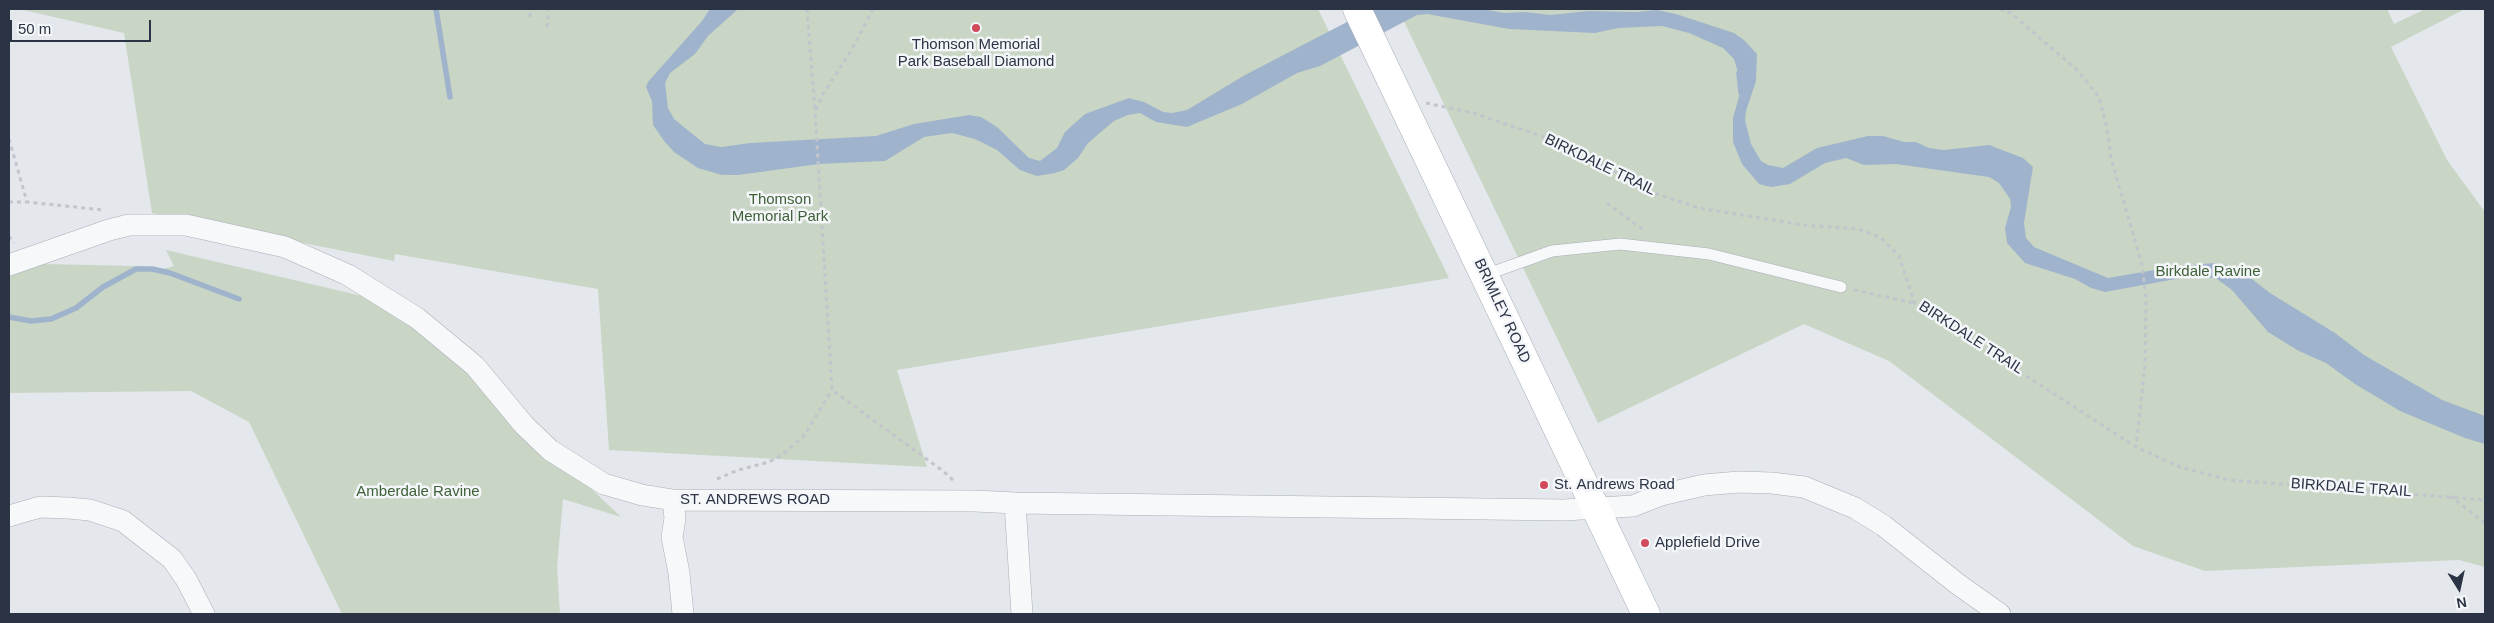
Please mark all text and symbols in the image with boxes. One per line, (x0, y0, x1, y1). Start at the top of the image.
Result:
scale bar (12, 10, 154, 42)
text: 50 m (18, 20, 51, 37)
marker: Thomson Memorial Park Baseball Diamond (970, 22, 982, 34)
place label: Thomson Memorial Park Baseball Diamond (898, 36, 1054, 71)
street label: BIRKDALE TRAIL (1542, 130, 1658, 200)
park label: Thomson Memorial Park (732, 191, 828, 226)
street label: BRIMLEY ROAD (1470, 256, 1534, 366)
park label: Birkdale Ravine (2155, 263, 2261, 281)
street label: BIRKDALE TRAIL (1915, 298, 2027, 378)
street label: BIRKDALE TRAIL (2290, 475, 2412, 501)
place label: St. Andrews Road (1554, 476, 1675, 494)
marker: St. Andrews Road (1538, 479, 1550, 491)
park label: Amberdale Ravine (356, 483, 480, 501)
street label: ST. ANDREWS ROAD (680, 491, 830, 509)
place label: Applefield Drive (1655, 534, 1760, 552)
marker: Applefield Drive (1639, 537, 1651, 549)
north arrow (2434, 563, 2484, 613)
text: N (2455, 594, 2468, 612)

